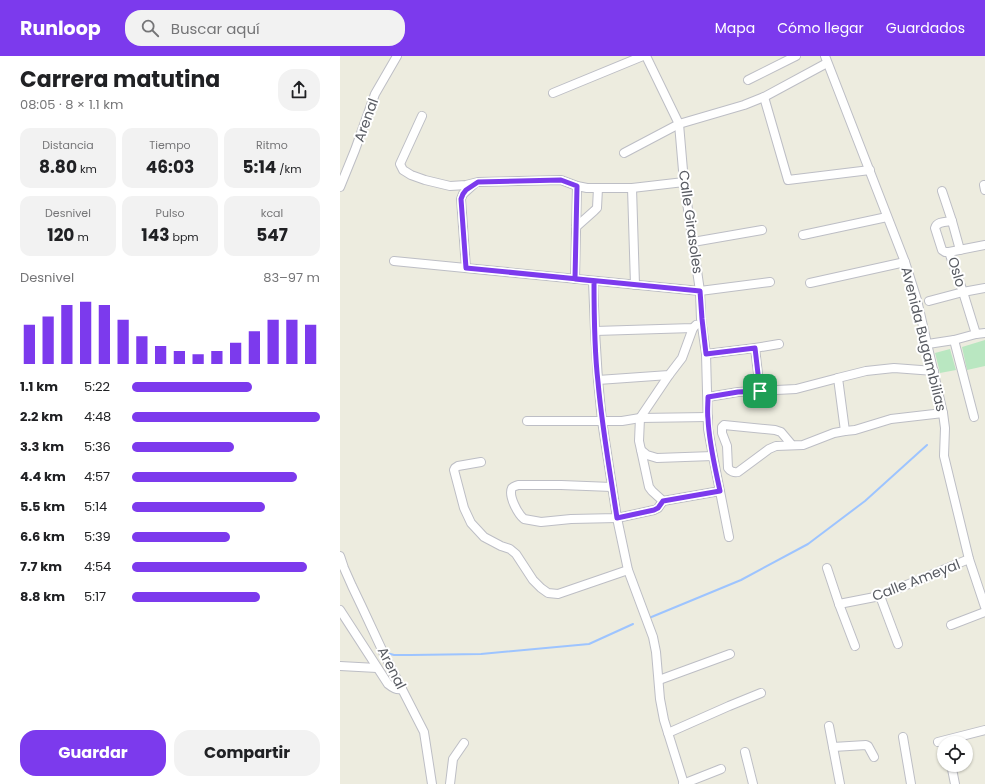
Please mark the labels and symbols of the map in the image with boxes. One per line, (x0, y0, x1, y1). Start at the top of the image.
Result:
street label: Arenal (349, 95, 383, 145)
street label: Calle Girasoles (674, 169, 708, 275)
street label: Oslo (943, 254, 971, 290)
street label: Avenida Bugambilias (896, 265, 952, 413)
pin (743, 374, 777, 408)
street label: Calle Ameyal (869, 554, 963, 606)
street label: Arenal (373, 643, 411, 693)

